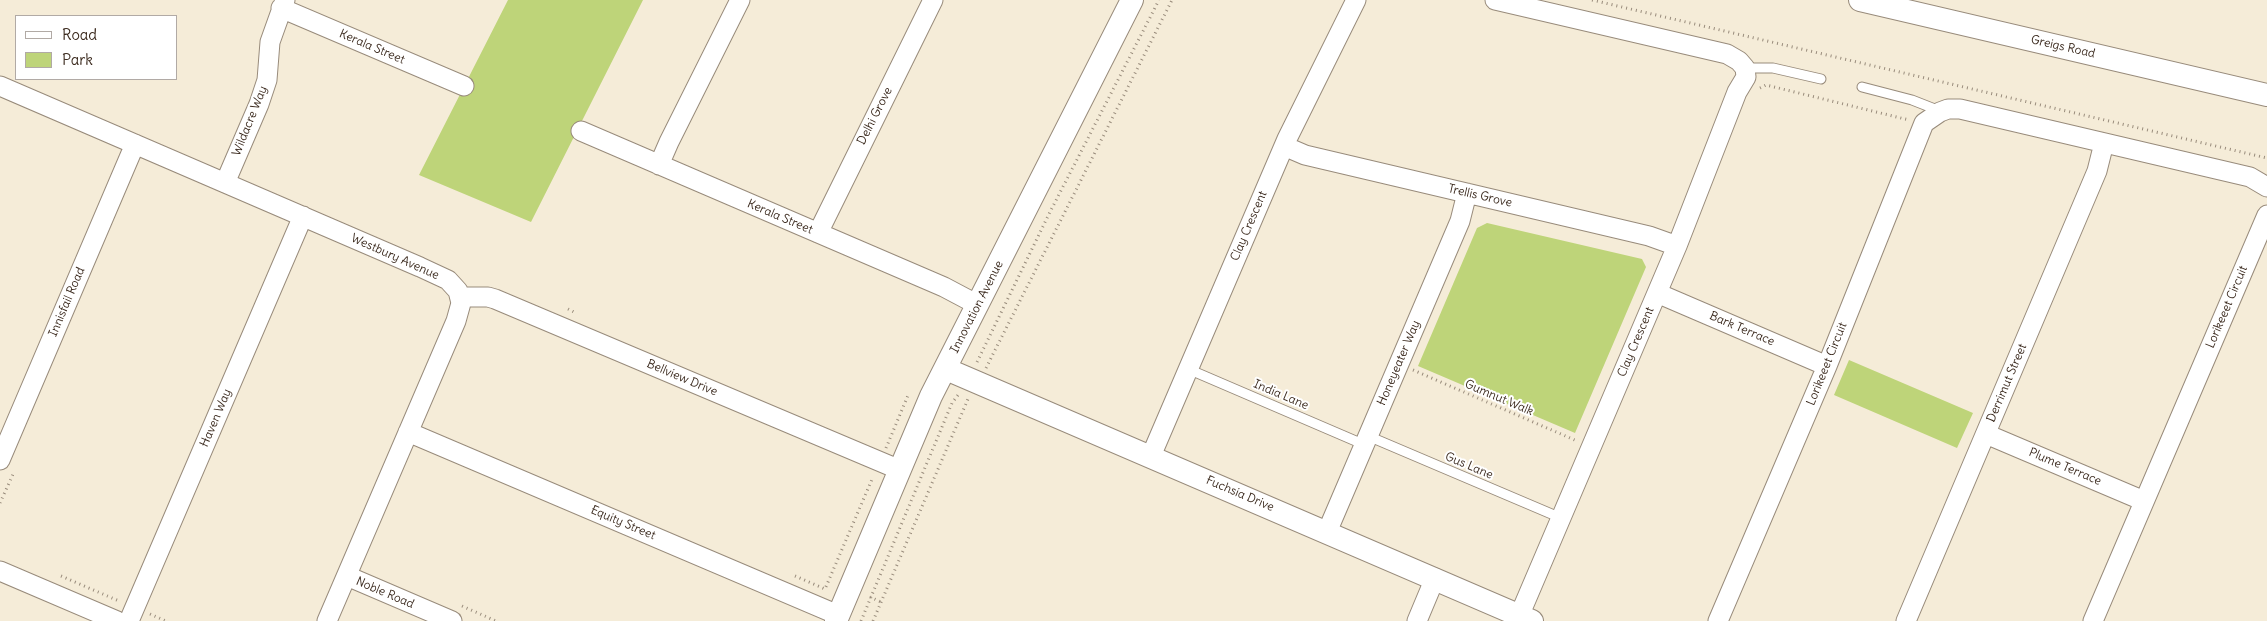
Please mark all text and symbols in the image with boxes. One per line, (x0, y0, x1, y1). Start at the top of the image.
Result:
legend (15, 15, 178, 80)
text: Road (62, 25, 97, 44)
street label: Kerala Street (337, 27, 407, 67)
street label: Greigs Road (2029, 33, 2097, 61)
text: Park (62, 50, 93, 69)
street label: Wildacre Way (229, 84, 271, 158)
street label: Delhi Grove (854, 85, 896, 147)
street label: Trellis Grove (1447, 182, 1513, 210)
street label: Clay Crescent (1228, 189, 1270, 263)
street label: Kerala Street (745, 197, 815, 237)
street label: Westbury Avenue (349, 231, 441, 283)
street label: Innovation Avenue (947, 258, 1007, 356)
street label: Lorikeeet Circuit (2203, 264, 2251, 350)
street label: Innisfail Road (46, 265, 88, 339)
street label: Clay Crescent (1615, 305, 1657, 379)
street label: Bark Terrace (1707, 309, 1777, 349)
street label: Honeyeater Way (1375, 318, 1423, 408)
street label: Lorikeeet Circuit (1804, 320, 1850, 408)
street label: Derrimut Street (1984, 342, 2030, 424)
street label: Bellview Drive (645, 357, 719, 399)
street label: India Lane (1251, 377, 1311, 413)
street label: Gumnut Walk (1463, 377, 1535, 419)
street label: Haven Way (197, 387, 235, 449)
street label: Plume Terrace (2027, 445, 2103, 489)
street label: Gus Lane (1443, 449, 1495, 483)
street label: Fuchsia Drive (1204, 473, 1276, 515)
street label: Equity Street (588, 503, 658, 543)
street label: Noble Road (354, 574, 416, 612)

